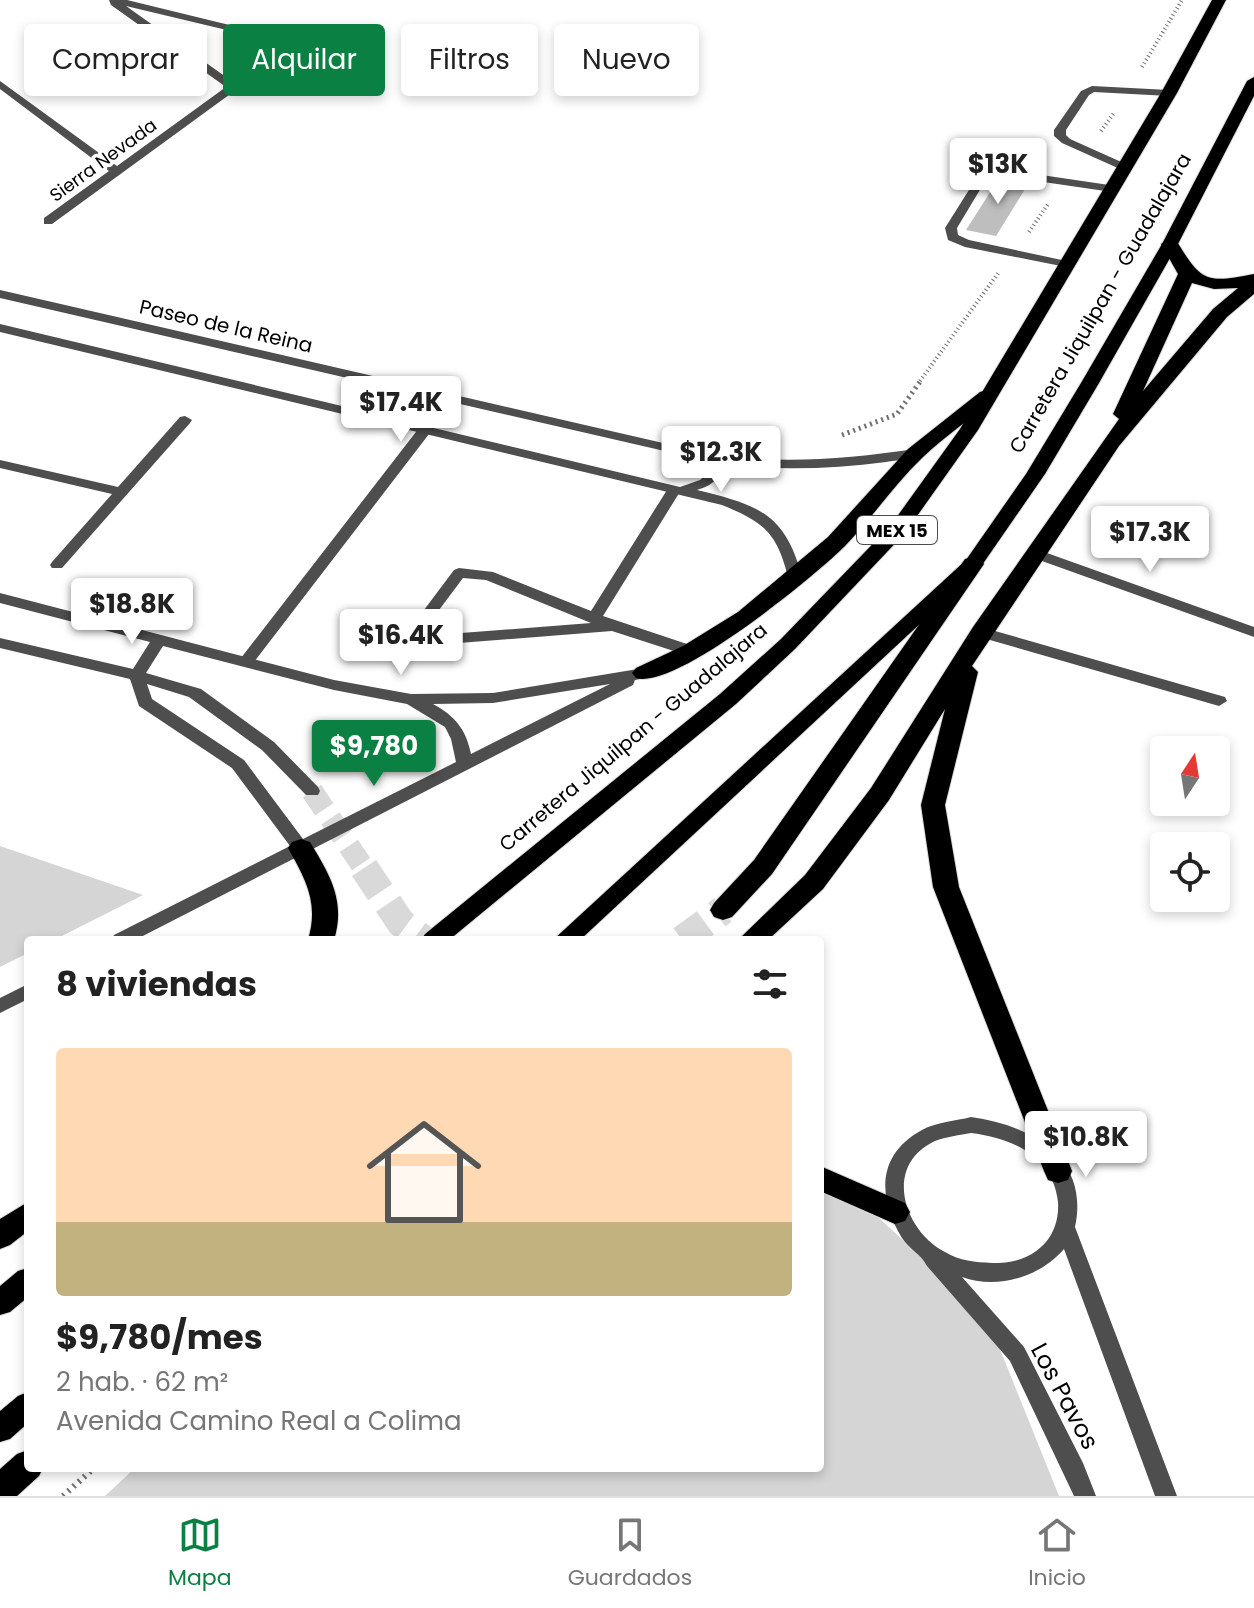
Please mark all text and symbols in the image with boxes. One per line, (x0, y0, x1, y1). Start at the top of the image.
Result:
chip: Comprar (24, 24, 207, 96)
chip: Alquilar (223, 24, 385, 96)
chip: Filtros (401, 24, 538, 96)
chip: Nuevo (554, 24, 699, 96)
street label: Sierra Nevada (44, 113, 162, 207)
pin: $13K (951, 138, 1045, 206)
text: $13K (968, 146, 1028, 182)
street label: Carretera Jiquilpan - Guadalajara (1002, 148, 1198, 458)
street label: Paseo de la Reina (137, 292, 315, 360)
pin: $17.4K (336, 376, 466, 444)
text: $17.4K (359, 384, 443, 420)
pin: $12.3K (656, 426, 786, 494)
text: $12.3K (680, 434, 762, 470)
pin: $17.3K (1085, 506, 1215, 574)
text: $17.3K (1109, 514, 1191, 550)
road number: MEX 15 (857, 516, 937, 544)
pin: $18.8K (67, 578, 197, 646)
text: $18.8K (89, 586, 175, 622)
pin: $16.4K (336, 609, 466, 677)
street label: Carretera Jiquilpan - Guadalajara (493, 616, 773, 858)
text: $16.4K (358, 617, 444, 653)
pin: $9,780 (309, 720, 439, 788)
text: $9,780 (330, 728, 418, 764)
north arrow (1150, 736, 1230, 816)
map controls (1150, 736, 1230, 912)
button: locate (1150, 832, 1230, 912)
text: 8 viviendas (56, 960, 257, 1008)
icon: filters (748, 962, 792, 1006)
icon: home (352, 1100, 496, 1244)
pin: $10.8K (1021, 1111, 1151, 1179)
text: $10.8K (1043, 1119, 1129, 1155)
text: $9,780/mes (56, 1313, 263, 1361)
street label: Los Pavos (1023, 1337, 1107, 1455)
text: 2 hab. · 62 m² (56, 1364, 228, 1400)
text: Avenida Camino Real a Colima (56, 1403, 462, 1439)
tab: Mapa (168, 1513, 232, 1594)
tab: Guardados (568, 1513, 692, 1594)
tab: Inicio (1028, 1513, 1086, 1594)

